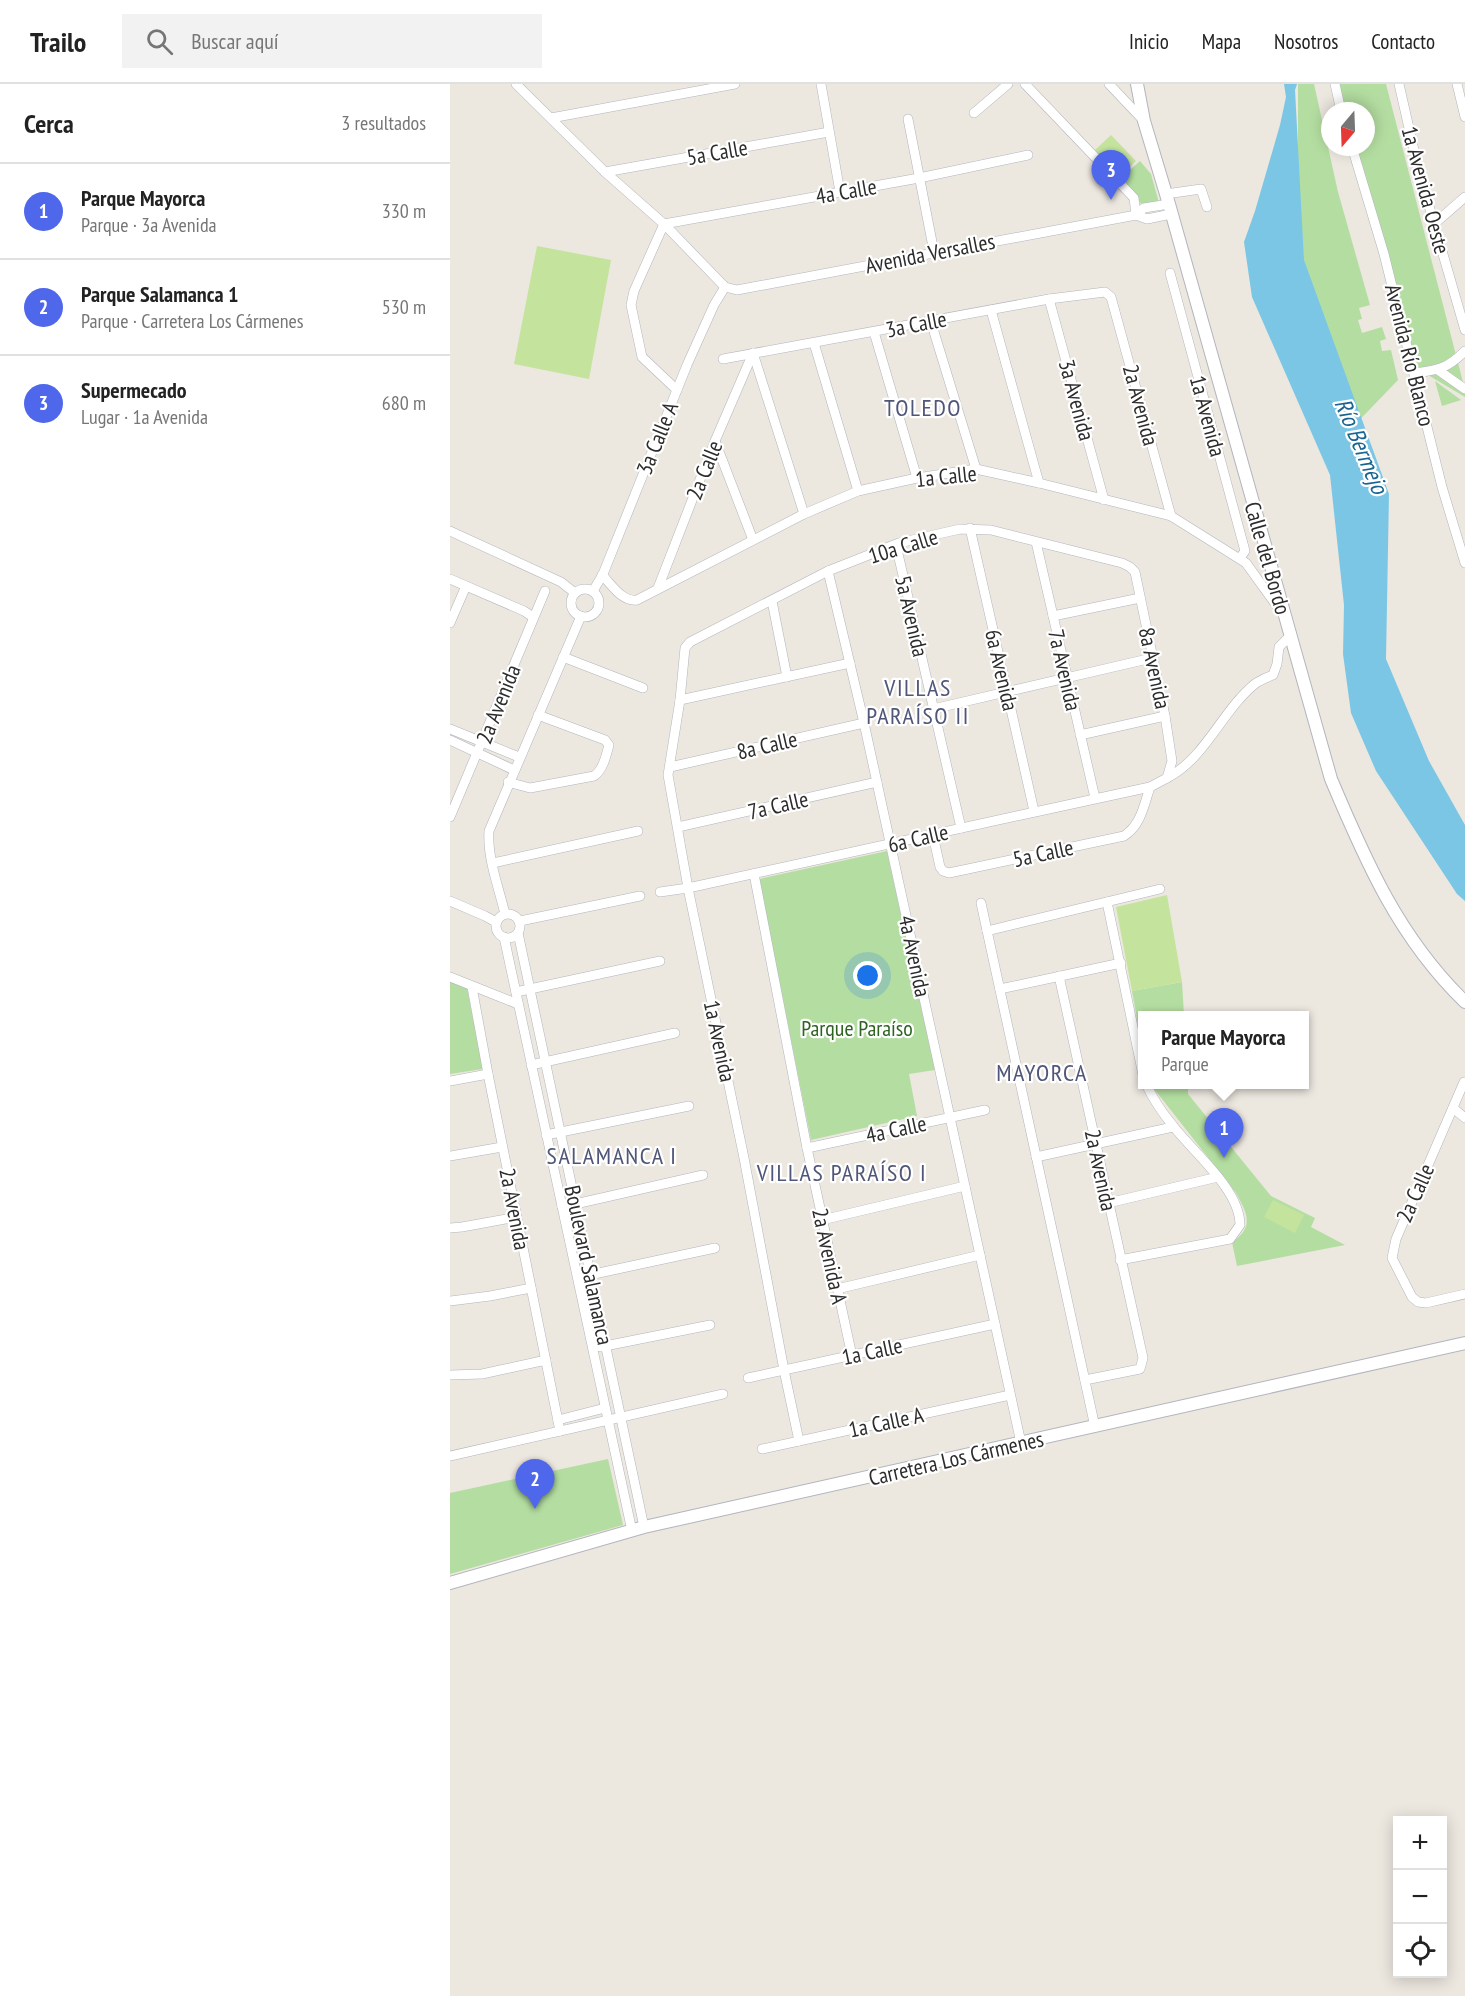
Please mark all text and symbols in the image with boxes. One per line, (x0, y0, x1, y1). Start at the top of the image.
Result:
search box (122, 14, 542, 68)
text: Trailo (30, 23, 86, 60)
icon: search (143, 25, 176, 58)
text: Buscar aquí (191, 27, 279, 55)
text: Inicio (1129, 28, 1169, 55)
text: Mapa (1202, 28, 1241, 55)
text: Nosotros (1274, 28, 1338, 55)
text: Contacto (1371, 28, 1435, 55)
north arrow (1321, 102, 1375, 156)
text: Cerca (24, 107, 74, 140)
text: 3 resultados (341, 110, 426, 136)
street label: 1a Avenida Oeste (1396, 123, 1456, 257)
street label: 5a Calle (684, 133, 750, 171)
pin: 3 (1092, 150, 1130, 200)
street label: 4a Calle (813, 172, 879, 210)
text: Parque Mayorca (81, 184, 205, 212)
text: 1 (39, 198, 48, 224)
text: 330 m (382, 198, 426, 224)
text: Parque · 3a Avenida (81, 212, 217, 238)
street label: Avenida Versalles (863, 227, 997, 279)
text: Parque Salamanca 1 (81, 280, 239, 308)
street label: Avenida Río Blanco (1379, 281, 1441, 429)
text: 2 (39, 294, 48, 320)
text: 530 m (382, 294, 426, 320)
street label: 3a Calle (883, 304, 949, 344)
text: Parque · Carretera Los Cármenes (81, 308, 304, 334)
street label: 3a Avenida (1053, 356, 1101, 444)
street label: 2a Avenida (1117, 361, 1165, 449)
street label: 1a Avenida (1184, 372, 1232, 460)
text: Supermecado (81, 376, 187, 404)
text: 3 (39, 390, 48, 416)
text: 680 m (382, 390, 426, 416)
district label: TOLEDO (884, 392, 962, 423)
water label: Río Bermejo (1327, 393, 1396, 500)
street label: 3a Calle A (630, 397, 684, 478)
text: Lugar · 1a Avenida (81, 404, 208, 430)
street label: 2a Calle (680, 436, 728, 504)
street label: 1a Calle (914, 459, 978, 493)
street label: Calle del Bordo (1239, 498, 1297, 618)
street label: 10a Calle (865, 522, 941, 570)
street label: 5a Avenida (889, 572, 935, 660)
street label: 8a Avenida (1133, 625, 1177, 711)
street label: 6a Avenida (979, 626, 1025, 714)
street label: 7a Avenida (1042, 627, 1088, 713)
street label: 2a Avenida (469, 660, 527, 748)
district label: VILLAS PARAÍSO II (866, 672, 970, 731)
street label: 8a Calle (734, 724, 800, 766)
street label: 7a Calle (745, 784, 811, 826)
street label: 6a Calle (885, 817, 951, 859)
street label: 5a Calle (1010, 833, 1076, 873)
street label: 4a Avenida (893, 913, 937, 999)
your location (853, 961, 882, 990)
street label: 1a Avenida (698, 998, 742, 1084)
popup (1138, 1011, 1309, 1089)
park label: Parque Paraíso (801, 1014, 913, 1042)
text: Parque Mayorca (1161, 1023, 1286, 1051)
text: Parque (1161, 1051, 1209, 1077)
district label: MAYORCA (996, 1057, 1088, 1088)
pin: 1 (1204, 1108, 1244, 1158)
street label: 4a Calle (863, 1109, 929, 1149)
street label: 2a Avenida (1079, 1127, 1123, 1213)
district label: SALAMANCA I (547, 1140, 677, 1171)
district label: VILLAS PARAÍSO I (756, 1157, 927, 1188)
street label: 2a Calle (1390, 1159, 1440, 1227)
street label: 2a Avenida (493, 1166, 537, 1252)
street label: Boulevard Salamanca (558, 1183, 620, 1347)
street label: 2a Avenida A (806, 1205, 854, 1307)
street label: 1a Calle (839, 1331, 905, 1371)
street label: 1a Calle A (846, 1400, 927, 1444)
street label: Carretera Los Cármenes (866, 1424, 1046, 1492)
pin: 2 (516, 1460, 554, 1509)
map controls (1393, 1816, 1447, 1978)
button: + (1393, 1816, 1447, 1870)
button: − (1393, 1870, 1447, 1924)
button: locate (1393, 1924, 1447, 1978)

